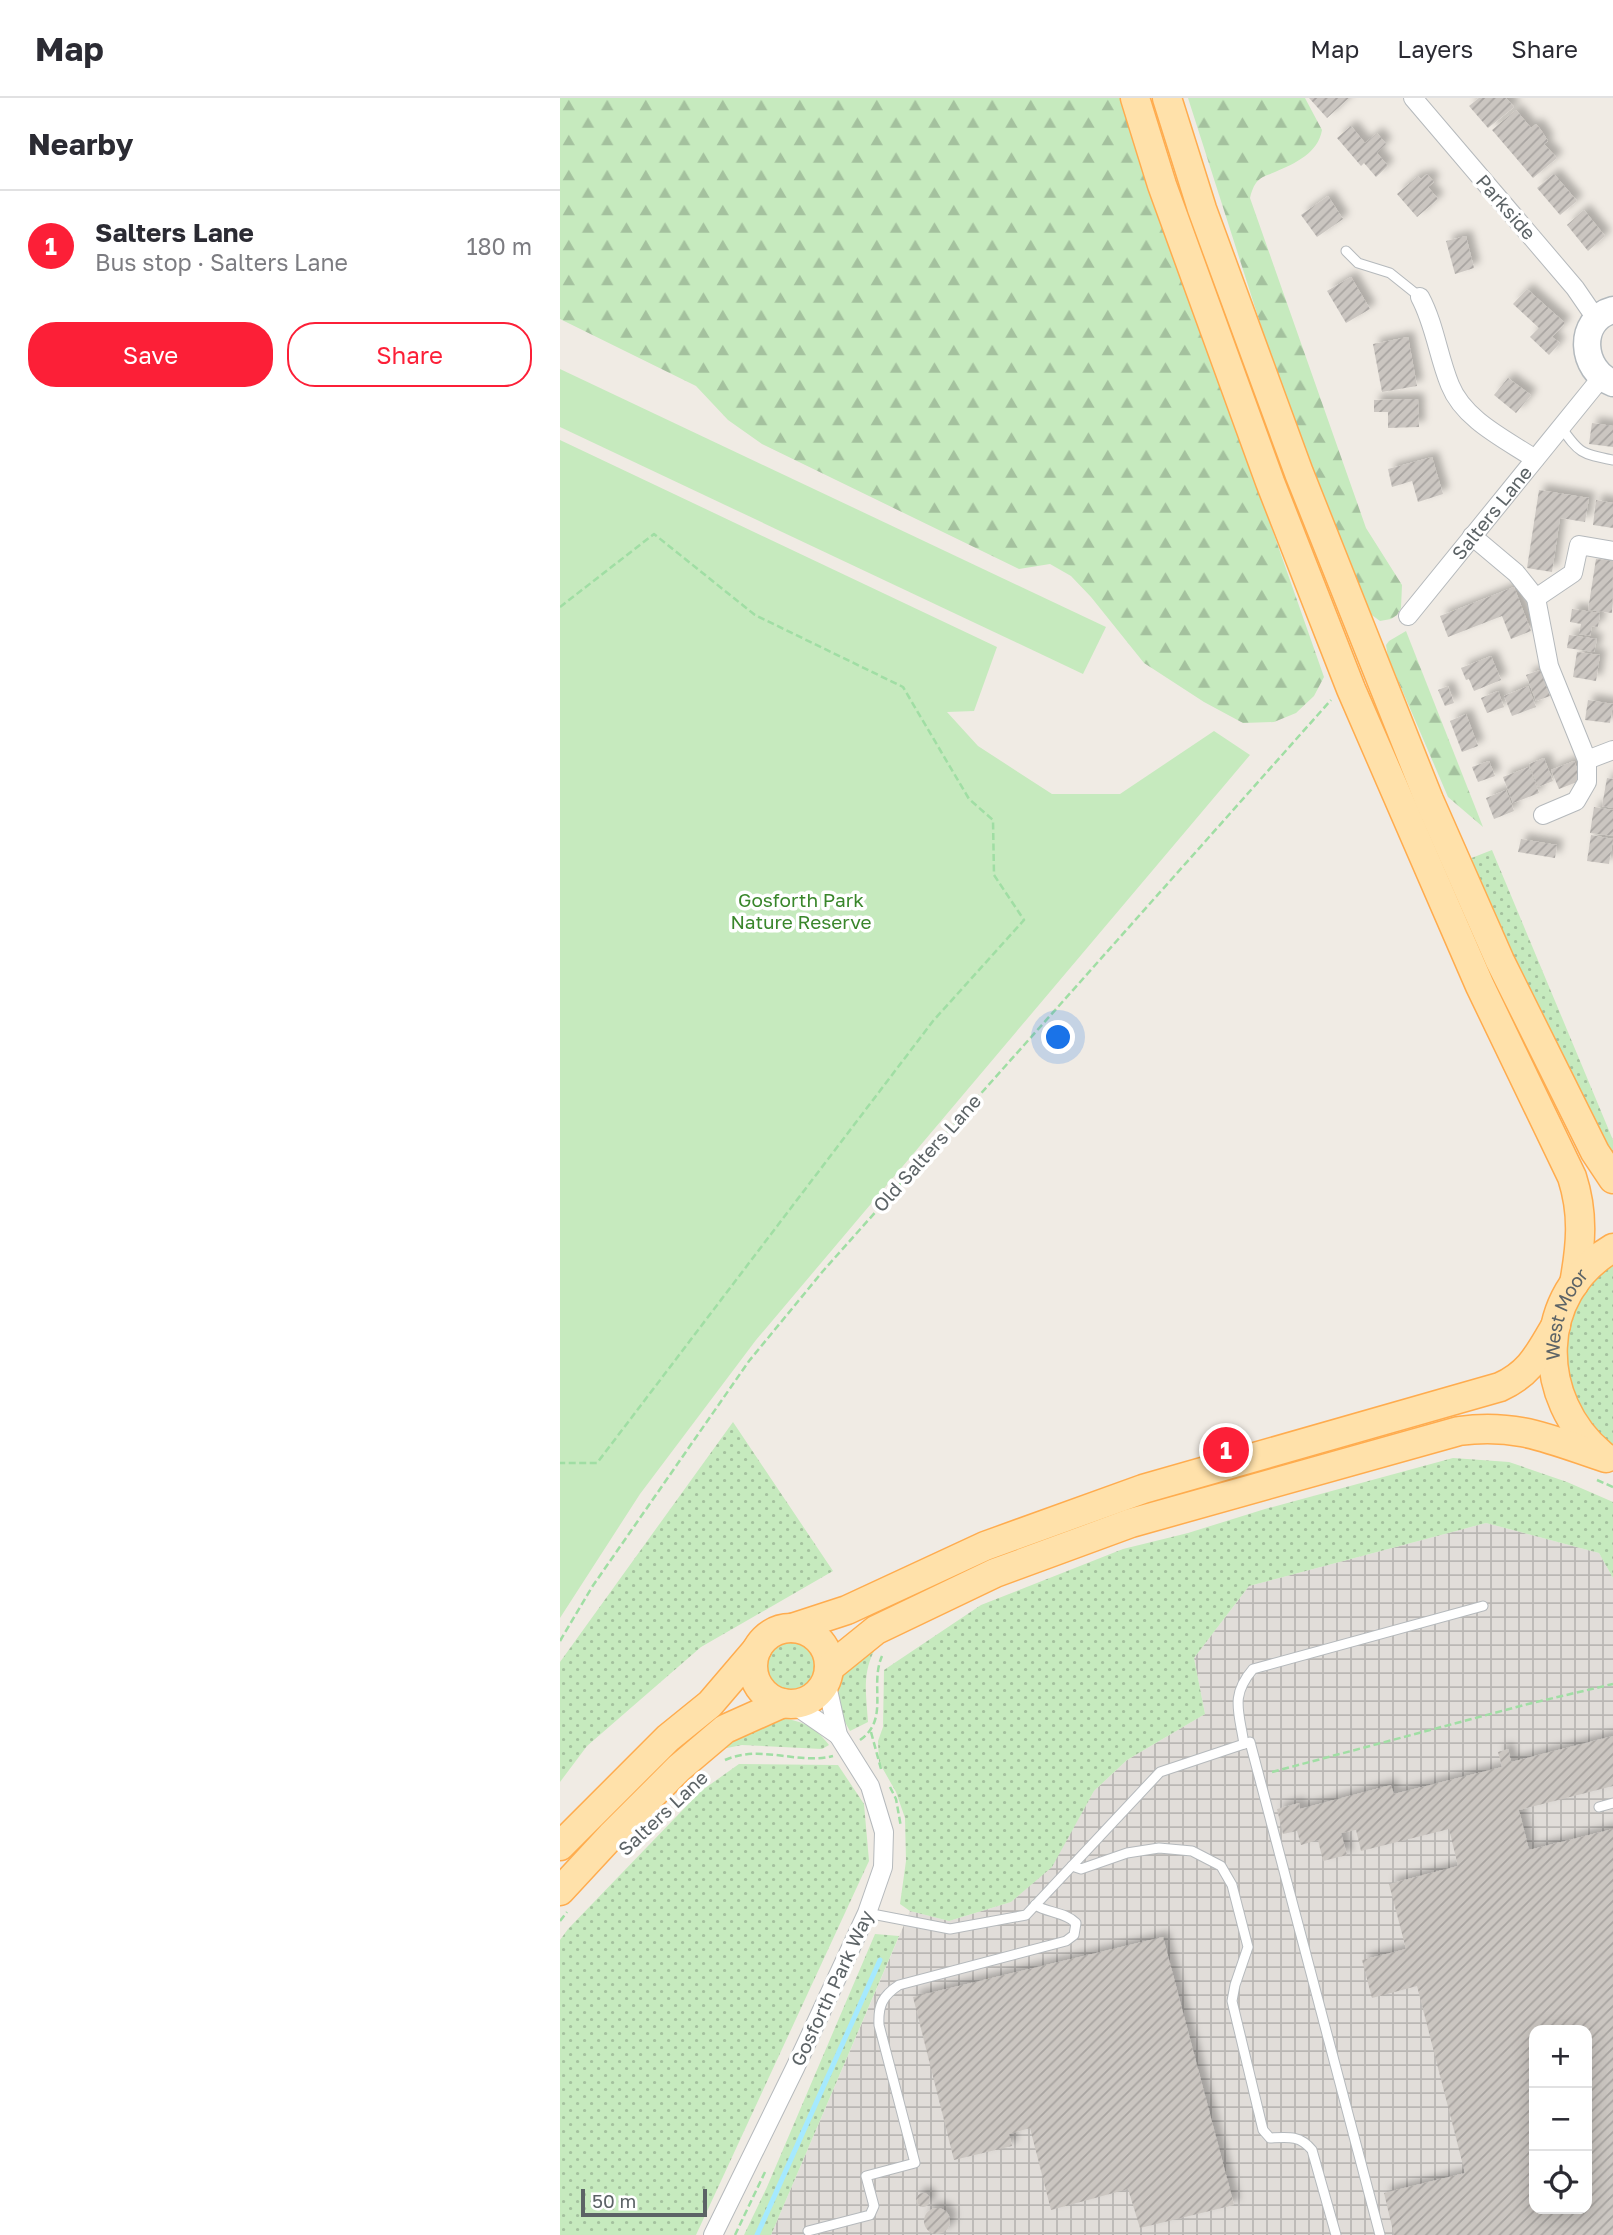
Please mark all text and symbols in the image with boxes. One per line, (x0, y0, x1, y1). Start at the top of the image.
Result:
text: Map (35, 29, 104, 68)
text: Map (1310, 34, 1359, 63)
text: Layers (1397, 34, 1473, 63)
text: Share (1511, 34, 1578, 63)
text: Nearby (28, 126, 133, 162)
street label: Parkside (1472, 169, 1541, 244)
text: Salters Lane (95, 217, 254, 248)
text: 1 (45, 232, 57, 260)
text: 180 m (466, 232, 532, 260)
text: Bus stop · Salters Lane (95, 248, 348, 276)
button: Save (28, 322, 273, 387)
button: Share (287, 322, 532, 387)
street label: Salters Lane (1447, 461, 1536, 564)
park label: Gosforth Park Nature Reserve (730, 888, 872, 933)
your location (1041, 1020, 1075, 1054)
street label: Old Salters Lane (868, 1089, 985, 1216)
street label: West Moor (1541, 1263, 1593, 1361)
pin: 1 (1203, 1424, 1249, 1476)
street label: Salters Lane (613, 1765, 712, 1860)
street label: Gosforth Park Way (785, 1906, 878, 2069)
map controls (1529, 2025, 1592, 2214)
button: + (1529, 2025, 1592, 2088)
button: − (1529, 2088, 1592, 2151)
button: locate (1529, 2151, 1592, 2214)
scale bar (581, 2186, 707, 2218)
text: 50 m (592, 2189, 636, 2212)

